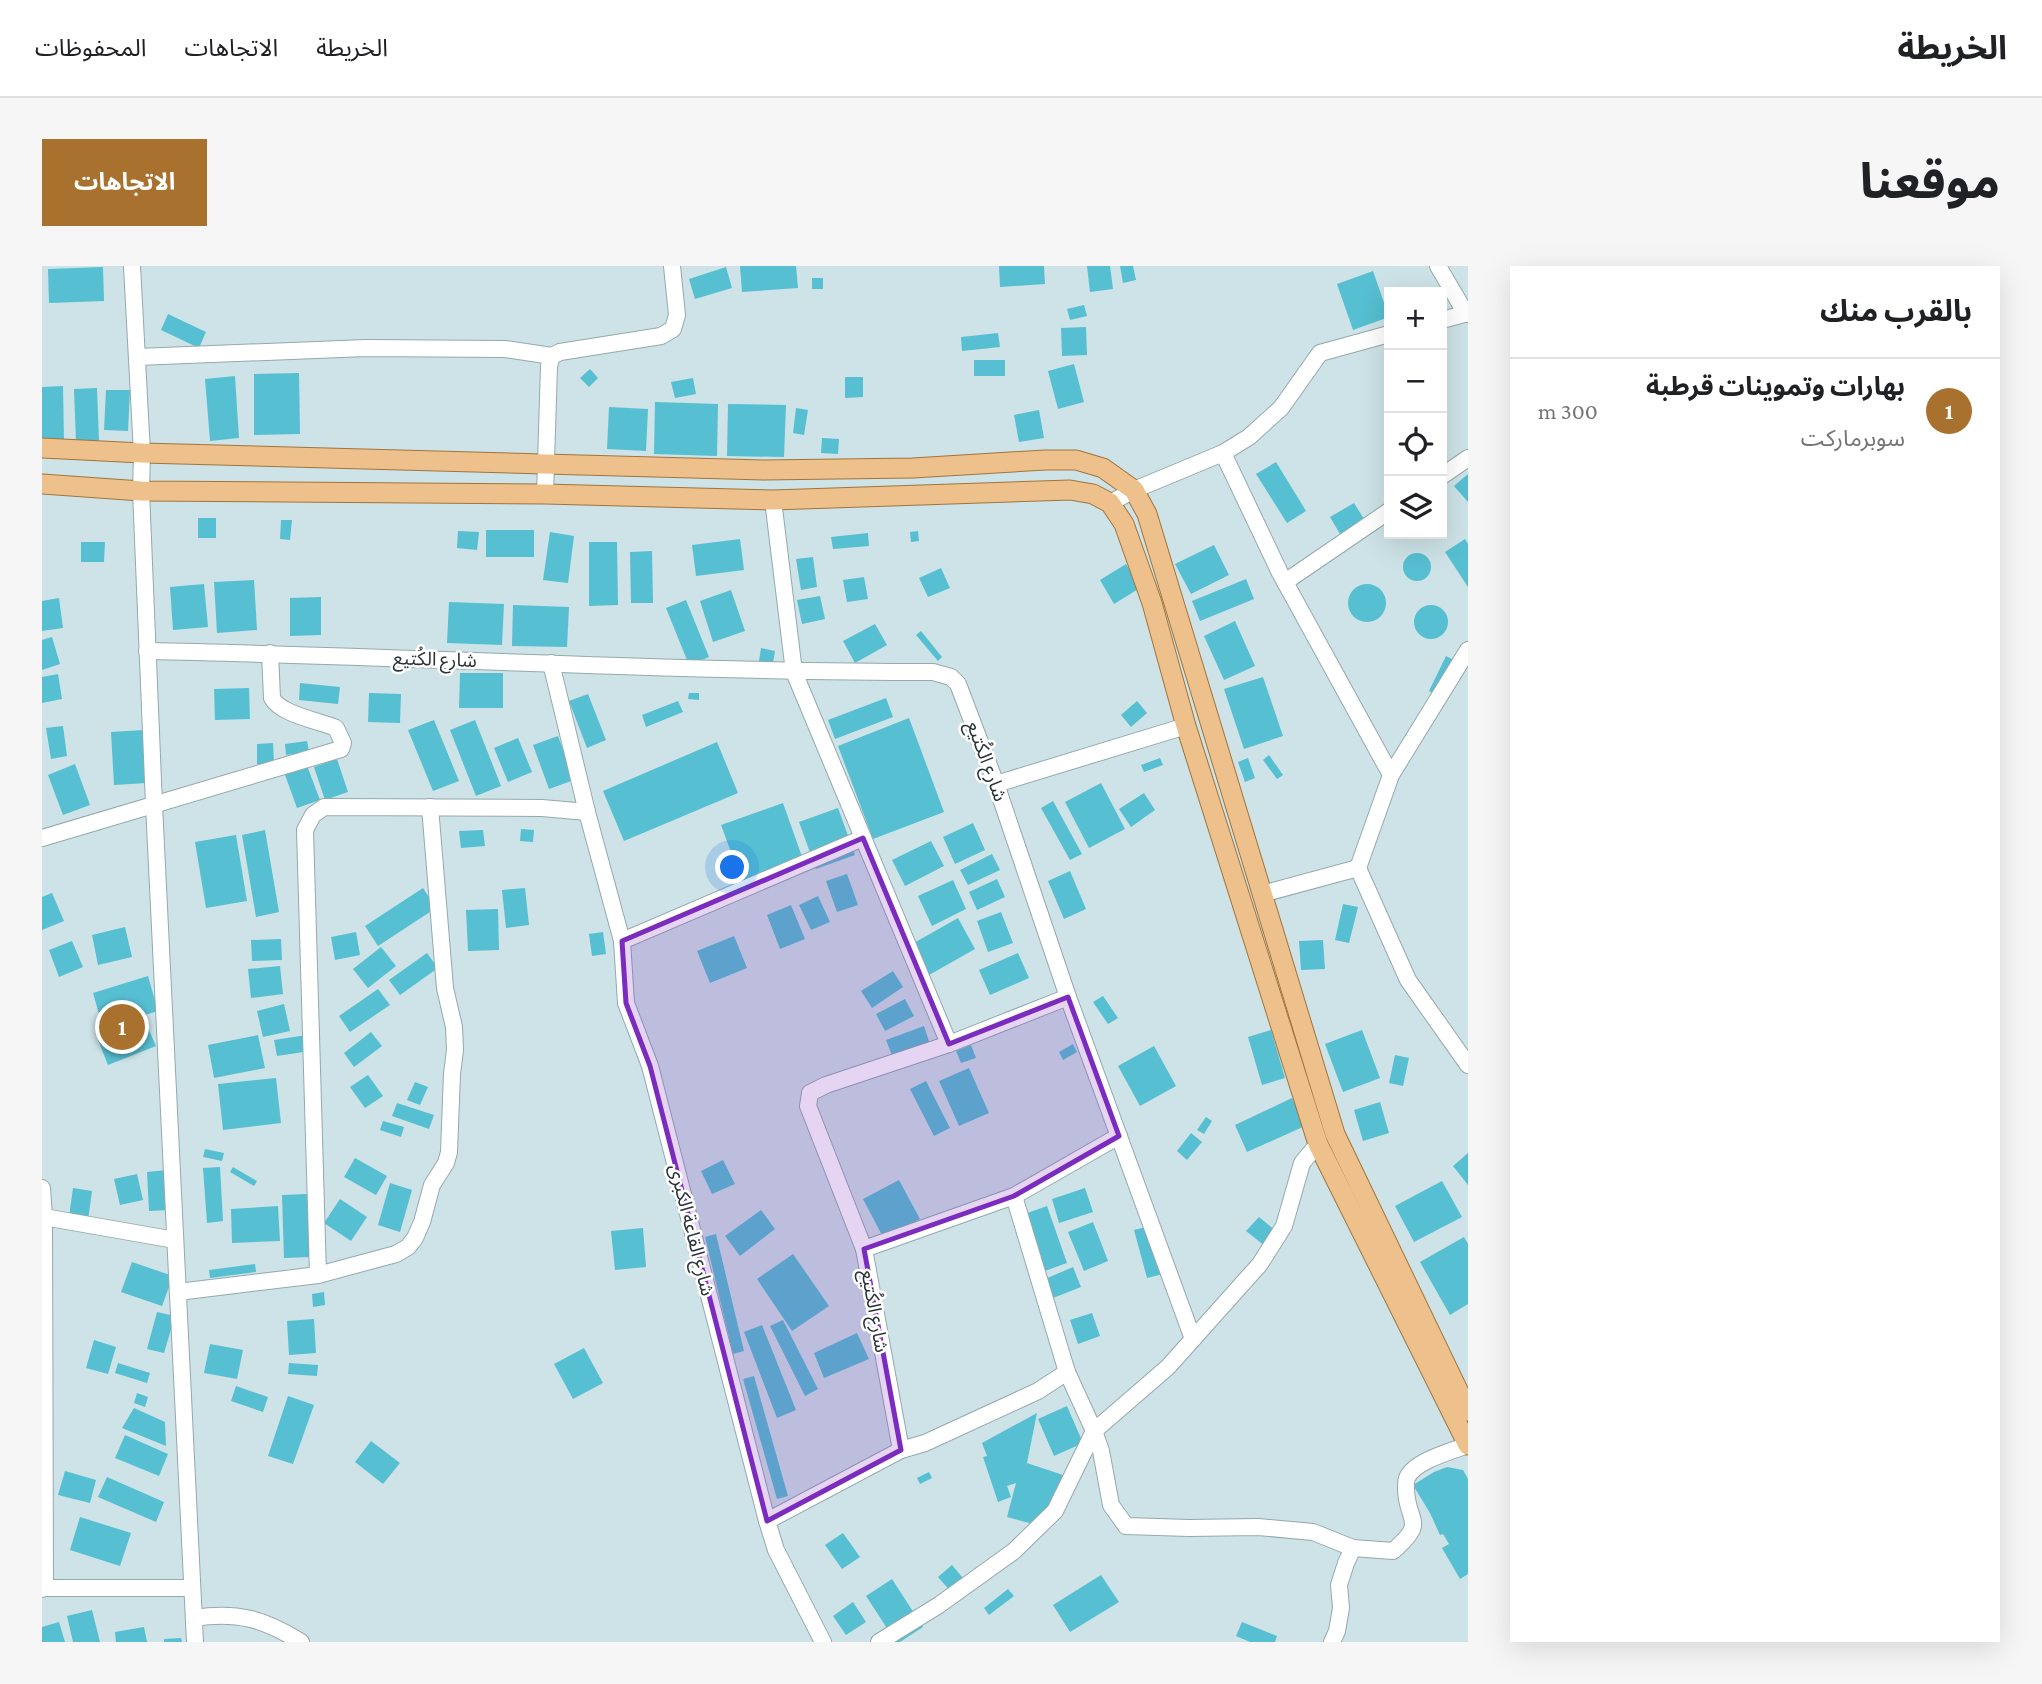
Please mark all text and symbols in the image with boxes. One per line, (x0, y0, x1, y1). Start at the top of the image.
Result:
text: الخريطة (1897, 29, 2007, 66)
text: المحفوظات (35, 34, 146, 61)
text: الاتجاهات (184, 34, 278, 61)
text: الخريطة (316, 34, 388, 61)
button: الاتجاهات (42, 139, 207, 226)
text: موقعنا (1860, 154, 2000, 209)
map controls (1384, 287, 1447, 539)
button: + (1384, 287, 1447, 350)
text: بالقرب منك (1820, 294, 1972, 327)
button: − (1384, 350, 1447, 413)
text: بهارات وتموينات قرطبة (1646, 372, 1905, 401)
text: 300 m (1538, 398, 1598, 424)
text: 1 (1945, 398, 1953, 424)
button: locate (1384, 413, 1447, 476)
text: سوبرماركت (1801, 425, 1905, 451)
button: layers (1384, 476, 1447, 539)
street label: شارع الكُتيع (393, 645, 477, 675)
street label: شارع الكُتيع (959, 717, 1013, 805)
your location (715, 850, 749, 884)
pin: 1 (99, 1001, 145, 1053)
street label: شارع القاعة الكبرى (663, 1162, 719, 1299)
street label: شارع الكُتيع (853, 1268, 894, 1355)

